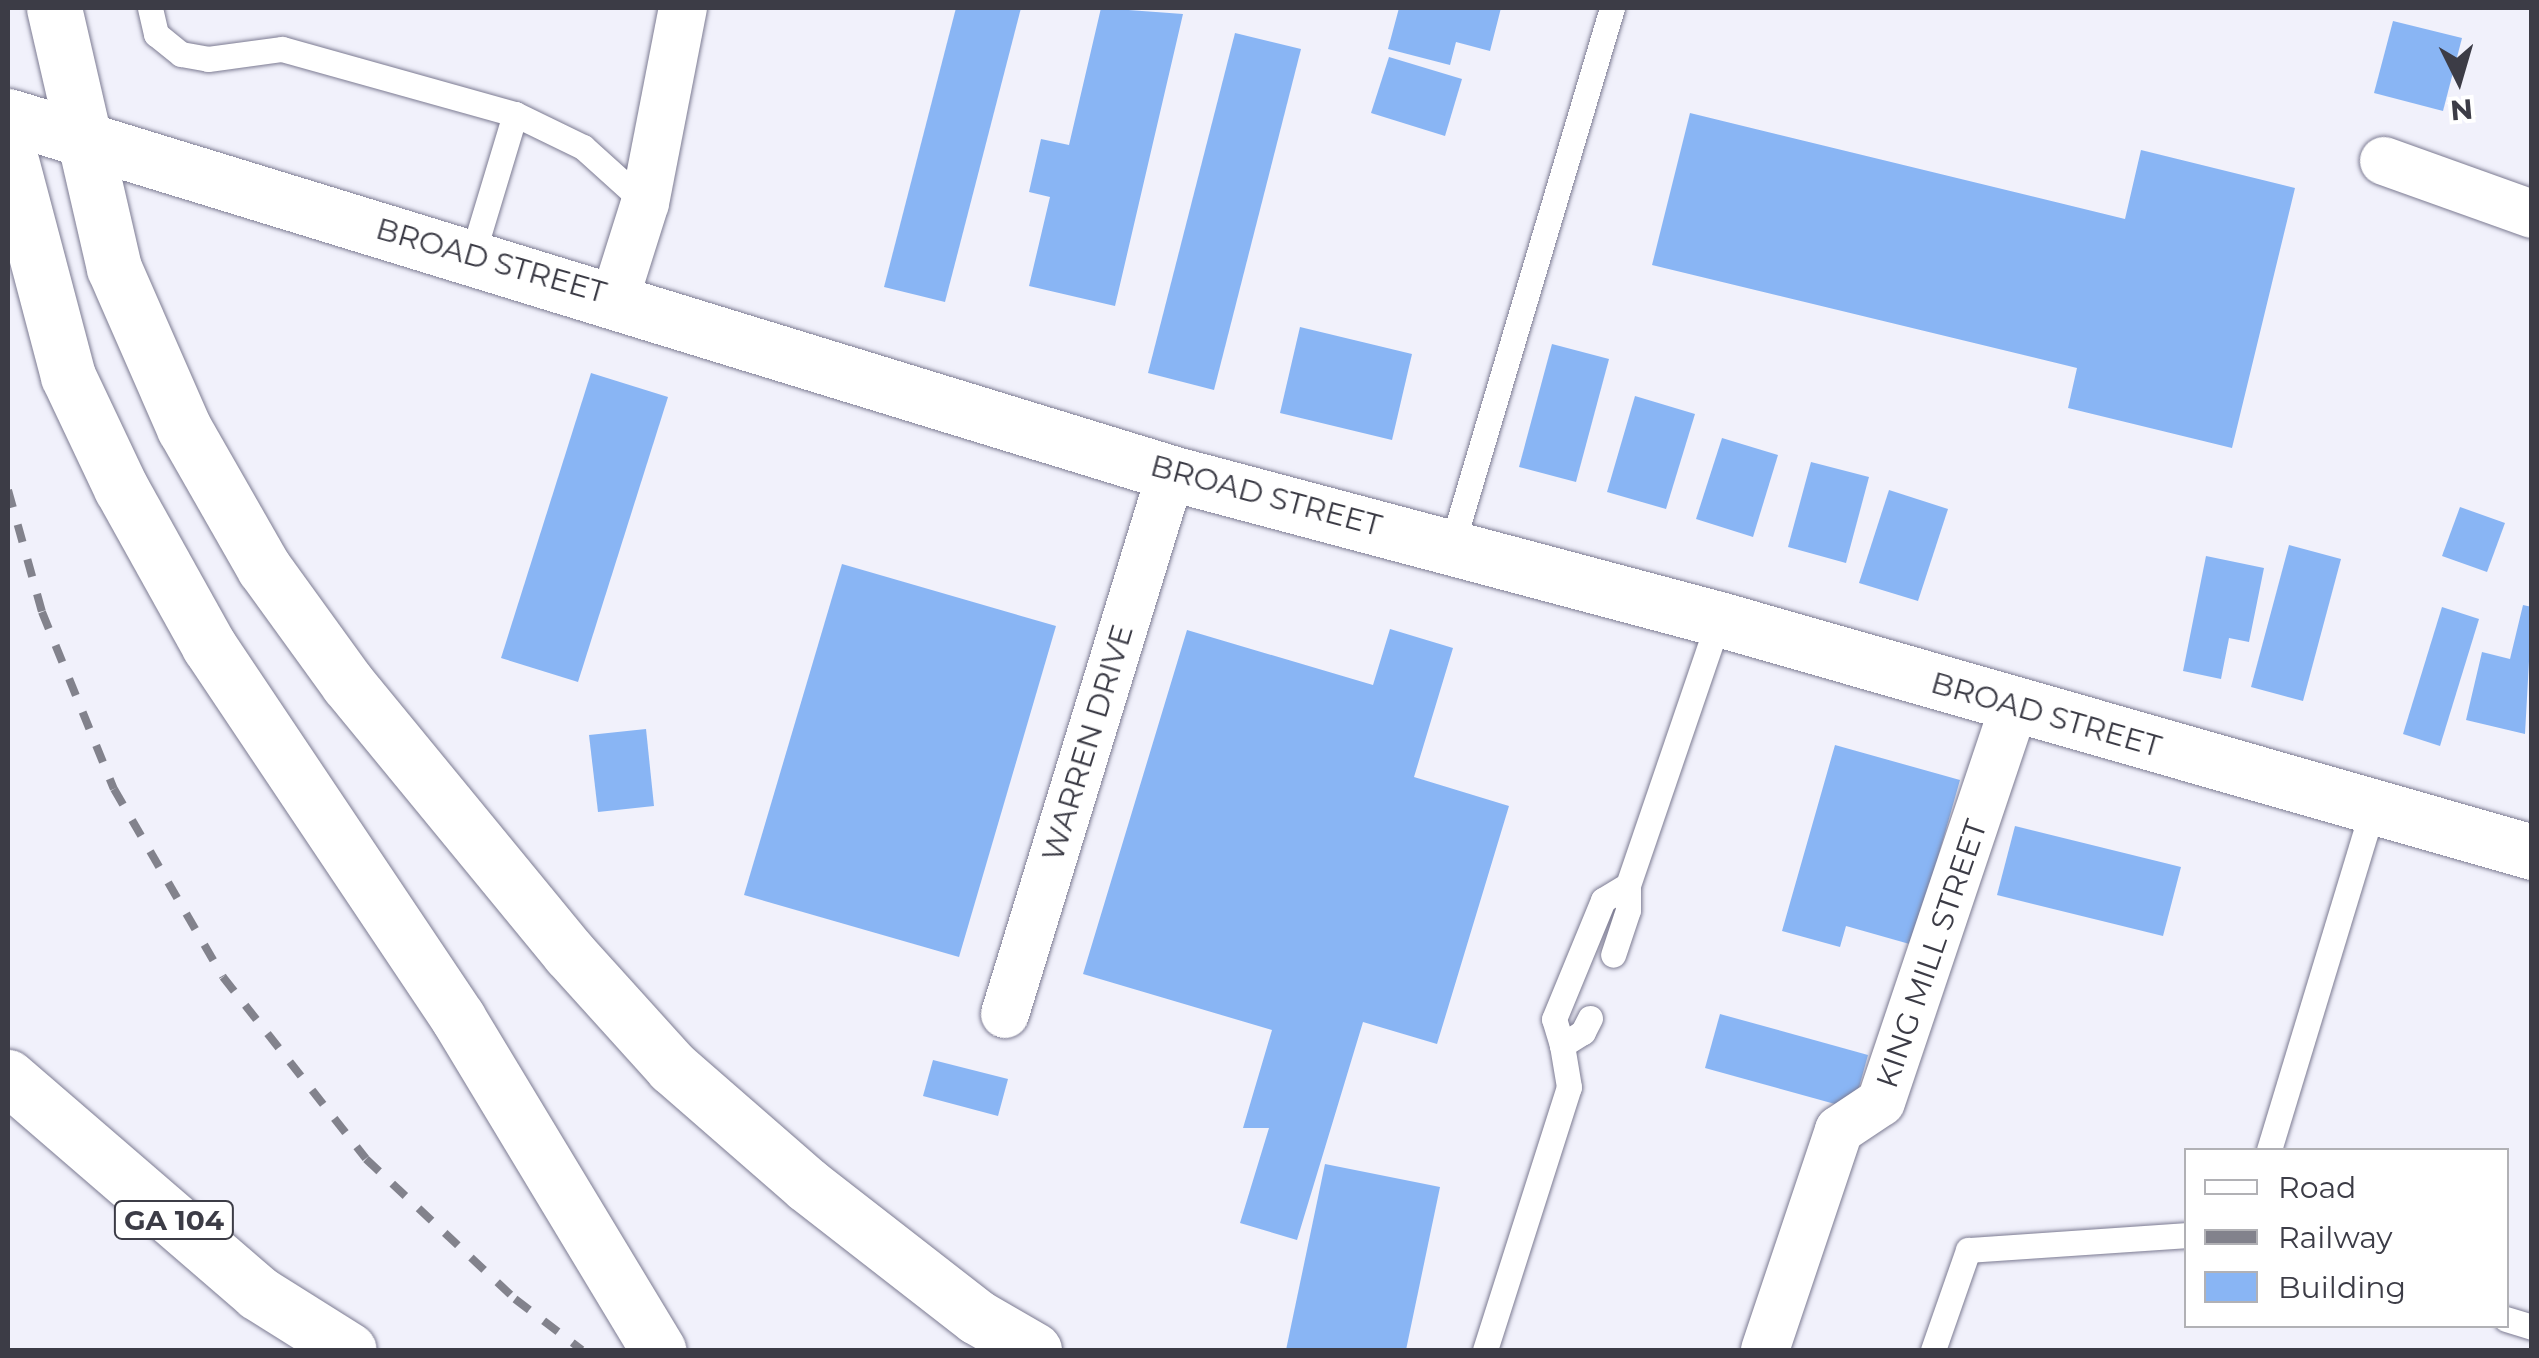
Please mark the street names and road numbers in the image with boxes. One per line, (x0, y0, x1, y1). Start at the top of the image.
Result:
street label: BROAD STREET (372, 211, 610, 311)
street label: BROAD STREET (1147, 448, 1385, 544)
street label: WARREN DRIVE (1035, 621, 1141, 865)
street label: BROAD STREET (1927, 665, 2165, 765)
street label: KING MILL STREET (1869, 815, 1995, 1093)
road number: GA 104 (111, 1197, 236, 1243)

